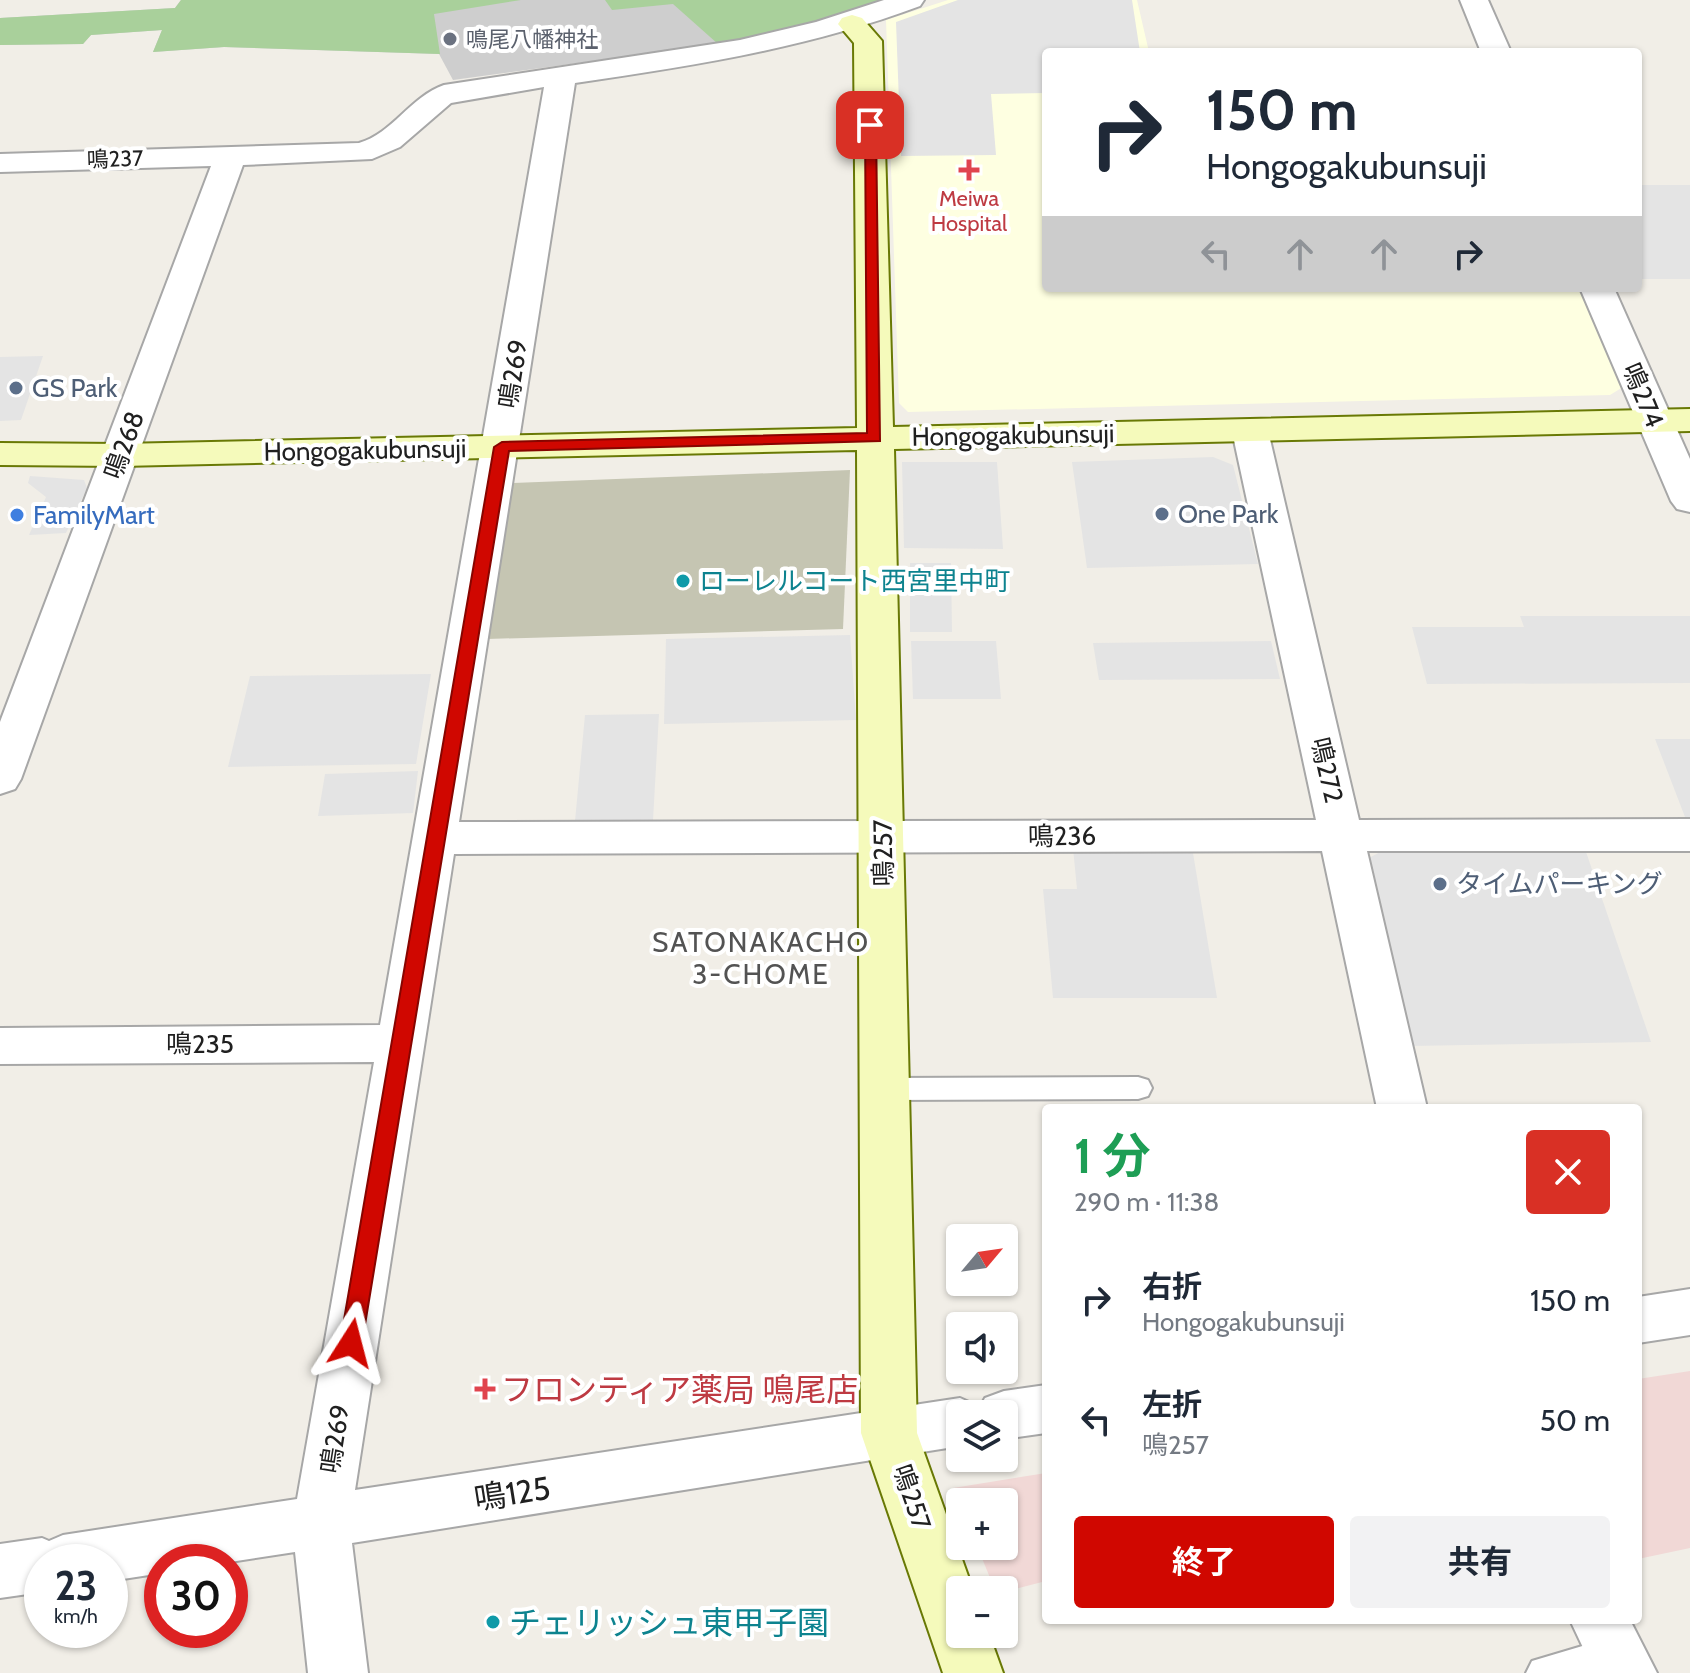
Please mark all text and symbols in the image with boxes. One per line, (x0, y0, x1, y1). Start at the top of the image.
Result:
place label: 鳴尾八幡神社 (466, 26, 598, 53)
marker: 鳴尾八幡神社 (441, 30, 459, 48)
text: 150 m (1206, 76, 1358, 144)
icon: right (1074, 80, 1178, 184)
pin (836, 91, 904, 159)
icon: arrive (848, 103, 892, 147)
text: Hongogakubunsuji (1206, 144, 1487, 188)
street label: 鳴237 (86, 145, 144, 173)
marker: Meiwa Hospital (958, 159, 980, 181)
place label: Meiwa Hospital (931, 185, 1008, 237)
icon: left (1194, 232, 1238, 276)
icon: ahead (1278, 232, 1322, 276)
icon: ahead (1362, 232, 1406, 276)
icon: right (1446, 232, 1490, 276)
street label: 鳴269 (492, 337, 534, 411)
street label: 鳴274 (1615, 358, 1671, 432)
place label: GS Park (32, 372, 118, 404)
marker: GS Park (7, 379, 25, 397)
street label: 鳴268 (97, 407, 151, 483)
street label: Hongogakubunsuji (911, 417, 1115, 453)
street label: Hongogakubunsuji (263, 432, 467, 468)
place label: One Park (1178, 498, 1279, 530)
place label: FamilyMart (33, 499, 155, 531)
marker: One Park (1153, 505, 1171, 523)
marker: FamilyMart (8, 506, 26, 524)
place label: ローレルコート西宮里中町 (699, 565, 1010, 597)
marker: ローレルコート西宮里中町 (674, 572, 692, 590)
street label: 鳴272 (1304, 734, 1350, 806)
street label: 鳴257 (866, 819, 900, 887)
street label: 鳴236 (1027, 819, 1097, 853)
place label: タイムパーキング (1456, 868, 1663, 900)
marker: タイムパーキング (1431, 875, 1449, 893)
district label: SATONAKACHO 3-CHOME (652, 925, 870, 991)
street label: 鳴235 (166, 1028, 234, 1060)
text: 1 分 (1074, 1127, 1151, 1185)
button: close (1526, 1130, 1610, 1214)
text: 290 m · 11:38 (1074, 1186, 1219, 1218)
north arrow (946, 1224, 1018, 1296)
map controls (946, 1224, 1018, 1648)
text: 右折 (1142, 1268, 1202, 1305)
icon: right (1074, 1278, 1118, 1322)
text: 150 m (1530, 1282, 1610, 1319)
position arrow (309, 1301, 393, 1385)
text: Hongogakubunsuji (1142, 1306, 1345, 1338)
button: sound (946, 1312, 1018, 1384)
place label: フロンティア薬局 鳴尾店 (501, 1370, 858, 1409)
marker: フロンティア薬局 鳴尾店 (476, 1380, 494, 1398)
text: 左折 (1142, 1386, 1202, 1423)
icon: left (1074, 1398, 1118, 1442)
button: layers (946, 1400, 1018, 1472)
street label: 鳴269 (314, 1402, 356, 1476)
text: 50 m (1540, 1402, 1610, 1439)
text: 鳴257 (1142, 1429, 1209, 1461)
street label: 鳴257 (886, 1460, 938, 1534)
street label: 鳴125 (471, 1468, 553, 1518)
button: + (946, 1488, 1018, 1560)
button: 終了 (1074, 1516, 1334, 1608)
button: 共有 (1350, 1516, 1610, 1608)
speed limit sign: 30 (144, 1544, 248, 1648)
text: 23 (55, 1561, 97, 1610)
button: − (946, 1576, 1018, 1648)
place label: チェリッシュ東甲子園 (509, 1603, 829, 1642)
text: km/h (54, 1604, 98, 1628)
marker: チェリッシュ東甲子園 (484, 1613, 502, 1631)

